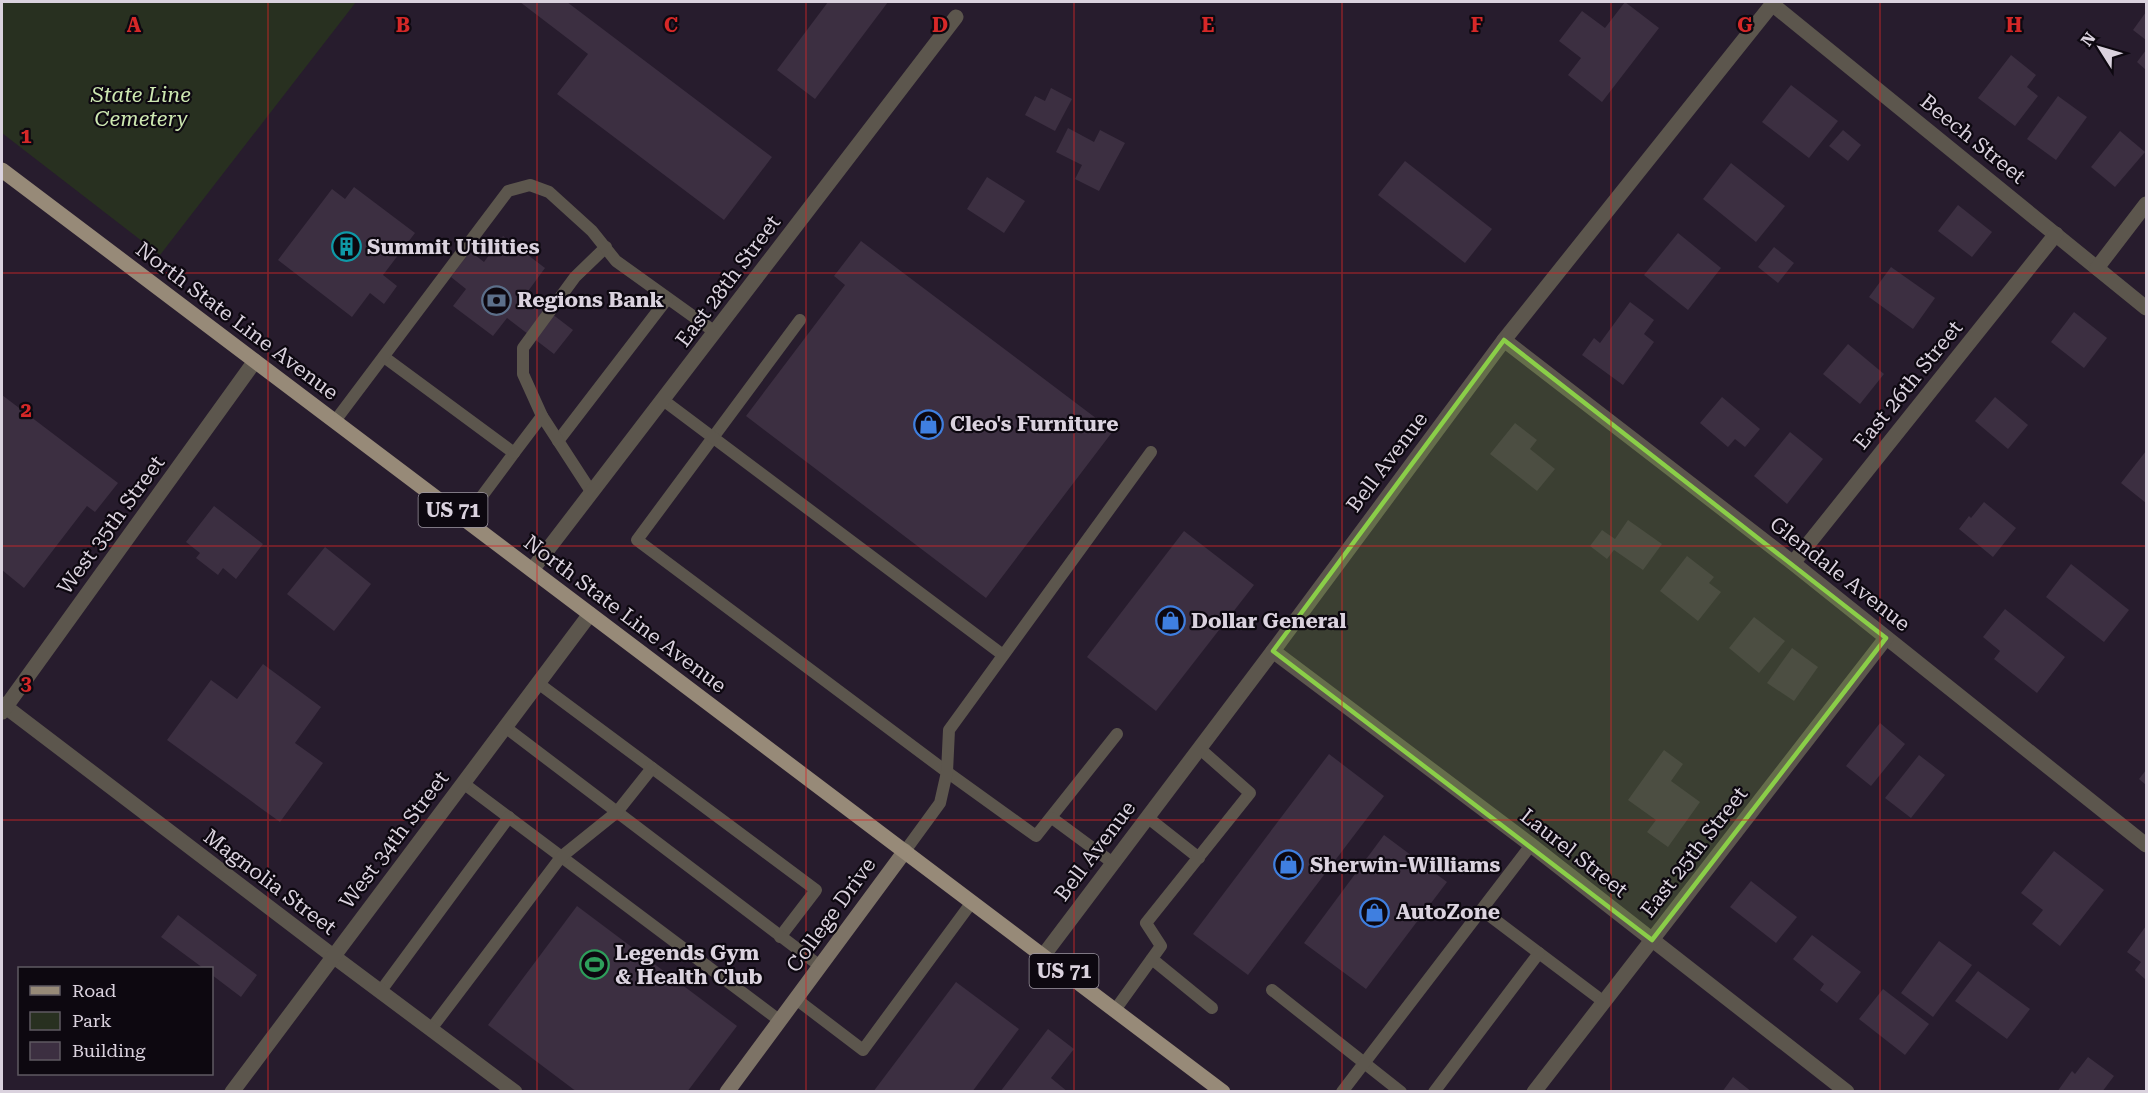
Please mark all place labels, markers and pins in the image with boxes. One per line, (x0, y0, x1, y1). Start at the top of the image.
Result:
building icon: Summit Utilities (330, 231, 362, 263)
place label: Summit Utilities (367, 235, 540, 259)
bank icon: Regions Bank (480, 284, 512, 316)
place label: Regions Bank (517, 288, 665, 312)
shop icon: Cleo's Furniture (913, 408, 945, 440)
place label: Cleo's Furniture (950, 412, 1119, 436)
shop icon: Dollar General (1154, 605, 1186, 637)
place label: Dollar General (1191, 609, 1346, 633)
shop icon: Sherwin-Williams (1273, 849, 1305, 881)
place label: Sherwin-Williams (1310, 853, 1501, 877)
shop icon: AutoZone (1359, 896, 1391, 928)
place label: AutoZone (1396, 900, 1500, 924)
place label: Legends Gym & Health Club (615, 941, 763, 989)
sports icon: Legends Gym & Health Club (578, 949, 610, 981)

